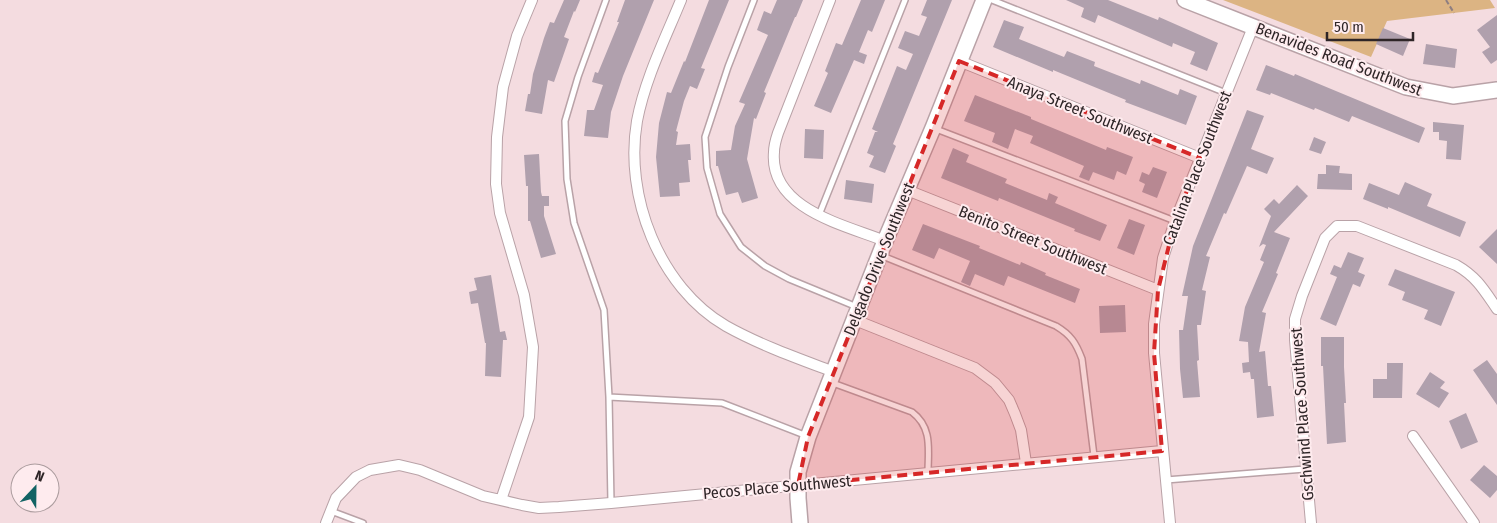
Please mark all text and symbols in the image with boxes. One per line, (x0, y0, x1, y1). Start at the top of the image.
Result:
scale bar (1327, 10, 1413, 42)
street label: Benavides Road Southwest (1253, 18, 1426, 100)
text: 50 m (1334, 18, 1364, 36)
street label: Anaya Street Southwest (1005, 72, 1156, 148)
street label: Catalina Place Southwest (1159, 87, 1236, 248)
street label: Delgado Drive Southwest (840, 179, 919, 338)
street label: Benito Street Southwest (956, 202, 1111, 279)
street label: Gschwind Place Southwest (1286, 326, 1318, 501)
north arrow (10, 463, 60, 513)
text: N (33, 467, 47, 486)
street label: Pecos Place Southwest (702, 471, 853, 503)

